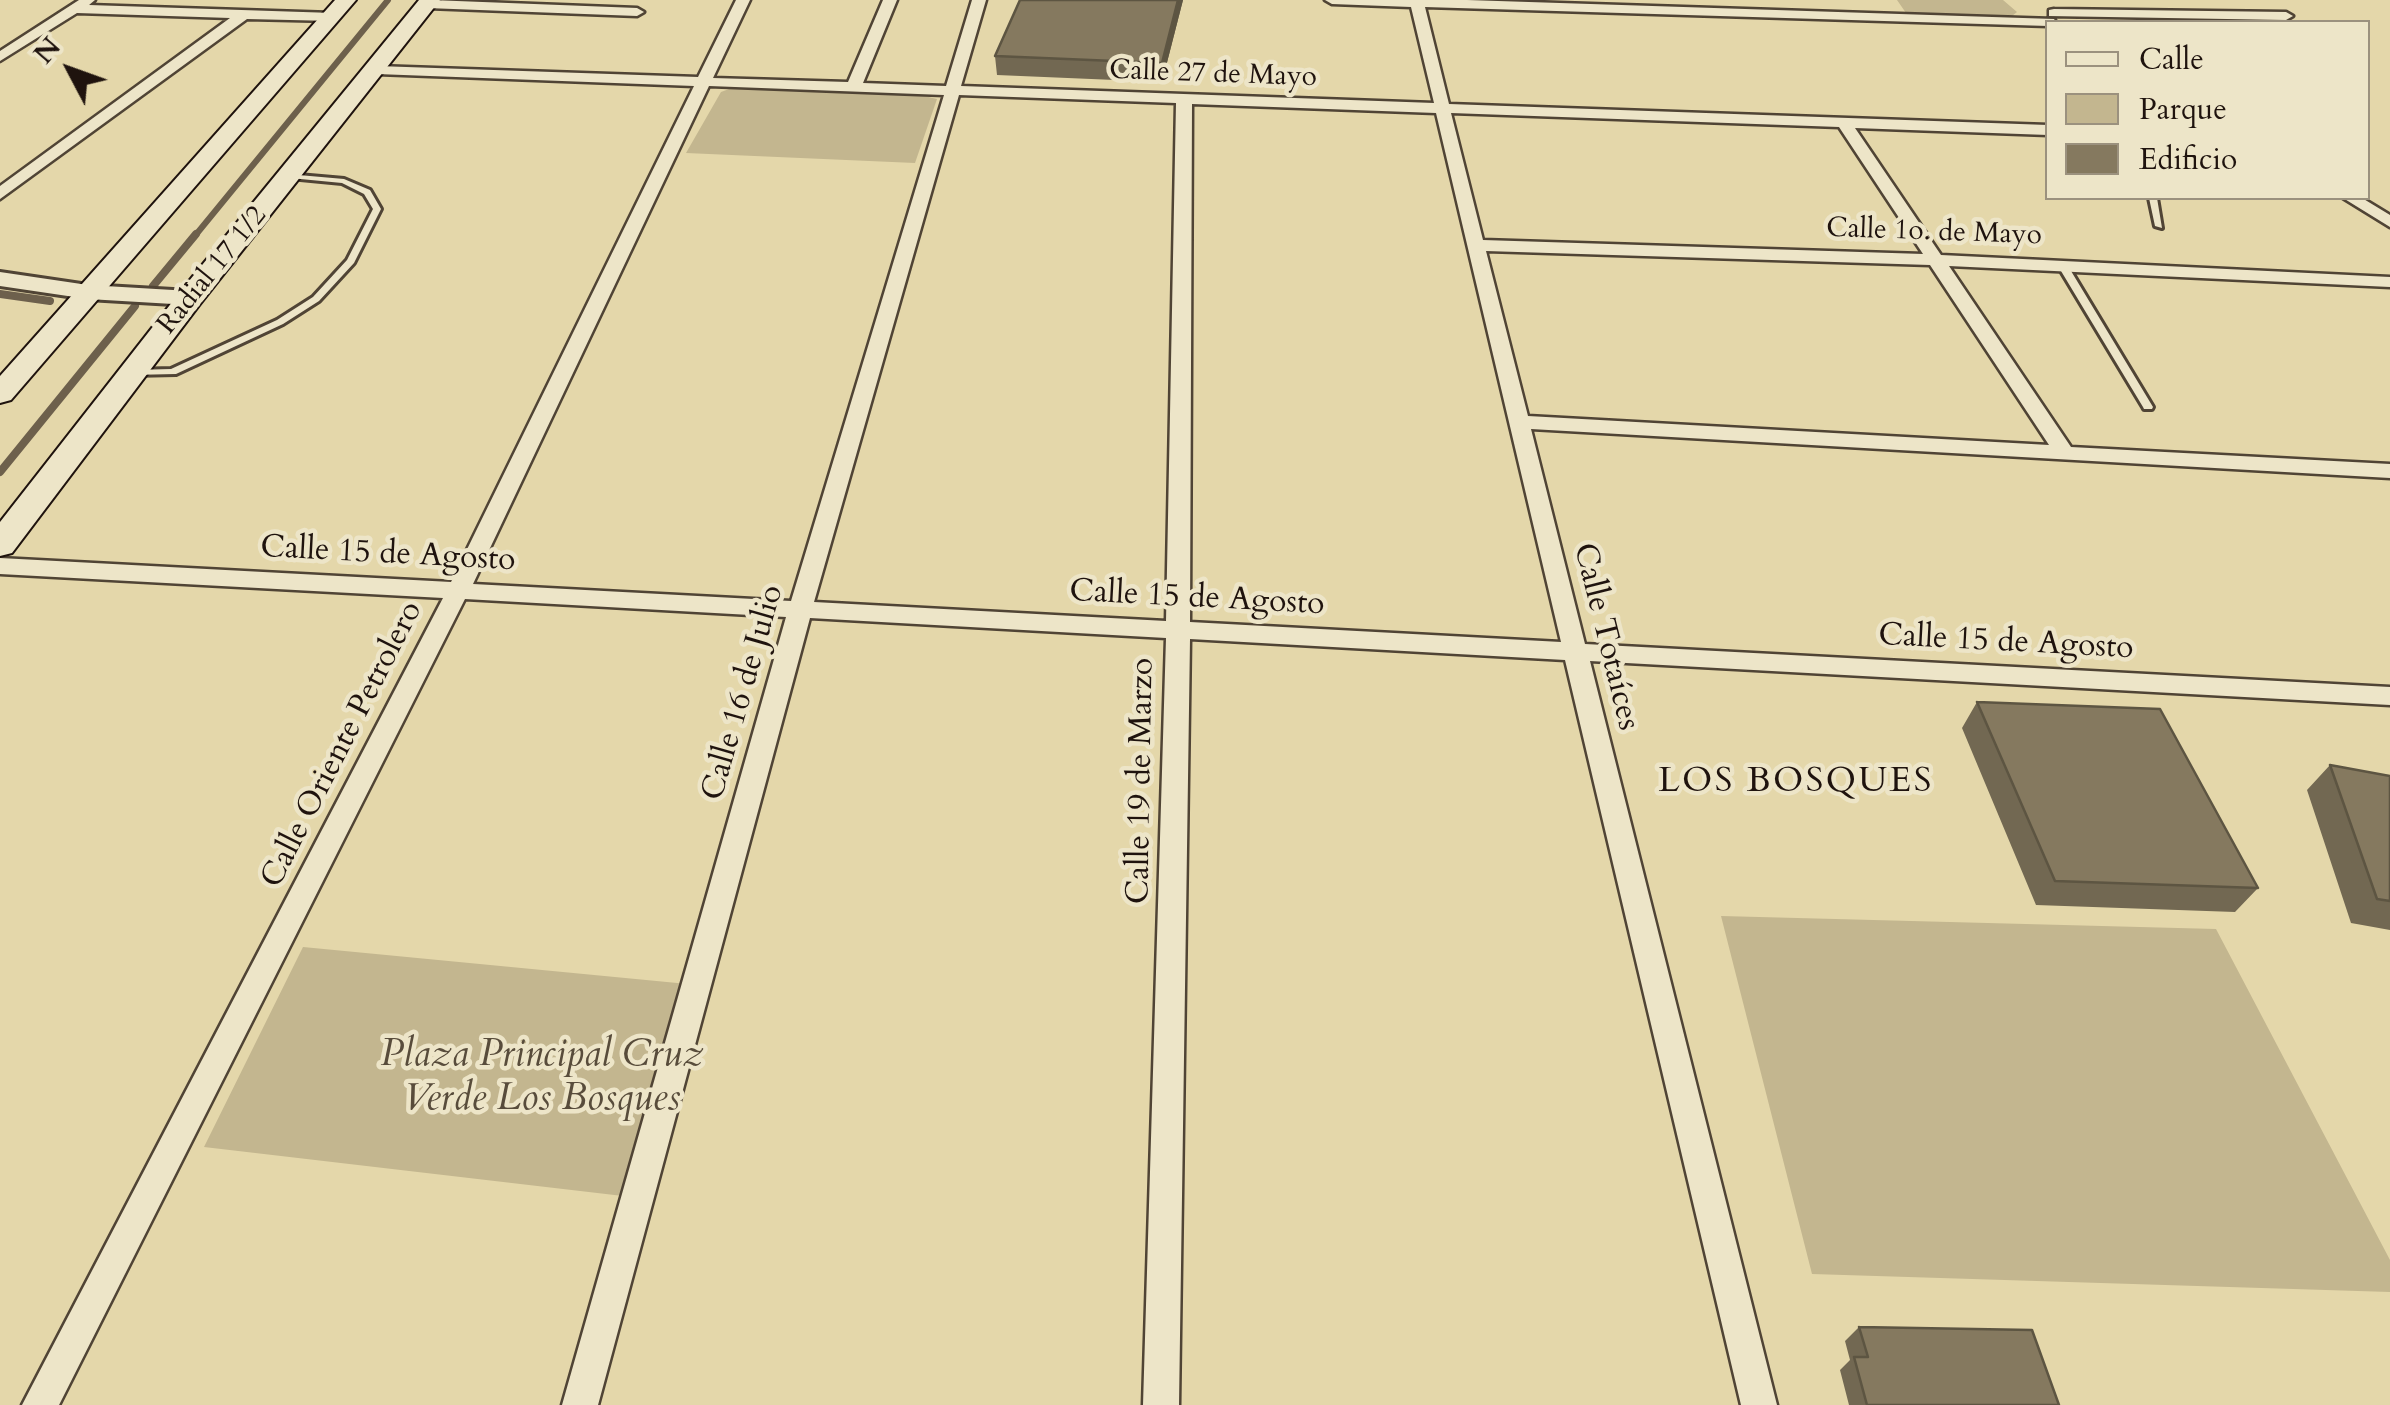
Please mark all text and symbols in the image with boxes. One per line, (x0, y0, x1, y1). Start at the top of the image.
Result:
north arrow (20, 20, 120, 120)
legend (2045, 20, 2370, 200)
text: N (25, 29, 70, 72)
text: Calle (2139, 39, 2204, 80)
street label: Calle 27 de Mayo (1109, 55, 1317, 95)
text: Parque (2139, 89, 2227, 130)
text: Edificio (2139, 139, 2237, 180)
street label: Radial 17 1/2 (151, 200, 275, 342)
street label: Calle 1o. de Mayo (1826, 212, 2042, 254)
street label: Calle 15 de Agosto (259, 529, 517, 581)
street label: Calle Totaíces (1563, 540, 1647, 734)
street label: Calle 15 de Agosto (1068, 573, 1326, 625)
street label: Calle 16 de Julio (695, 581, 793, 805)
street label: Calle Oriente Petrolero (254, 595, 432, 895)
street label: Calle 15 de Agosto (1877, 617, 2135, 669)
street label: Calle 19 de Marzo (1121, 657, 1163, 905)
district label: LOS BOSQUES (1658, 762, 1934, 804)
park label: Plaza Principal Cruz Verde Los Bosques (380, 1033, 704, 1122)

